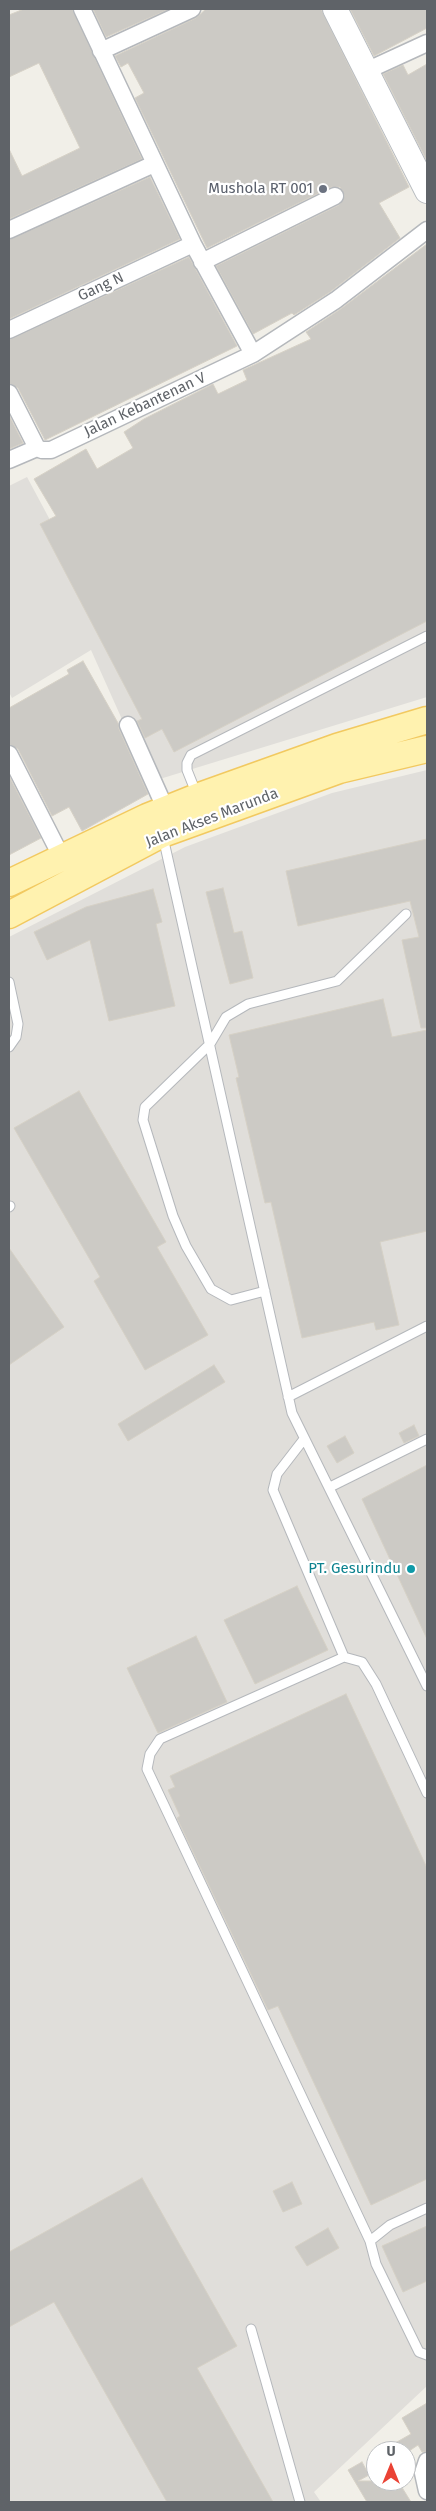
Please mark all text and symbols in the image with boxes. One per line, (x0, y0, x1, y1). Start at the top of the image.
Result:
place label: Mushola RT 001 (208, 180, 313, 198)
marker: Mushola RT 001 (317, 183, 329, 195)
street label: Gang N (75, 269, 127, 305)
street label: Jalan Kebantenan V (81, 369, 209, 441)
street label: Jalan Akses Marunda (143, 784, 281, 852)
place label: PT. Gesurindu (308, 1560, 401, 1578)
marker: PT. Gesurindu (405, 1563, 417, 1575)
north arrow (366, 2441, 416, 2491)
text: U (386, 2443, 396, 2460)

